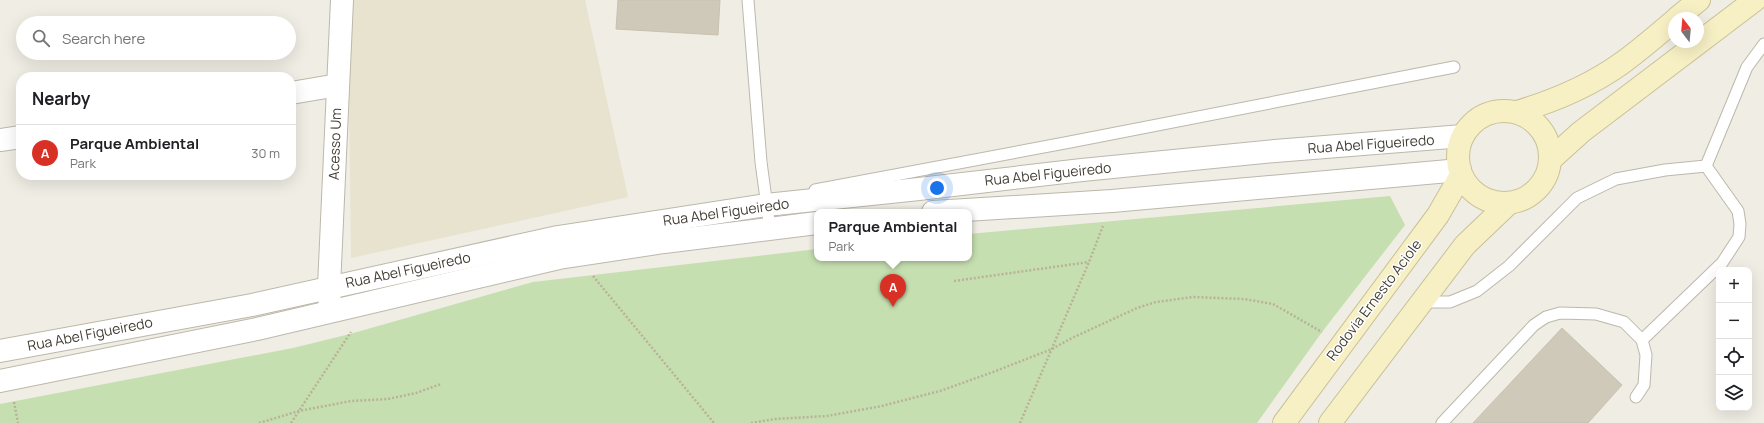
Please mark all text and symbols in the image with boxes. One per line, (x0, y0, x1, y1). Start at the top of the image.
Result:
north arrow (1668, 12, 1704, 48)
search box (16, 16, 296, 60)
icon: search (30, 27, 52, 49)
text: Search here (62, 28, 145, 49)
text: Nearby (32, 87, 90, 110)
street label: Acesso Um (324, 108, 345, 180)
street label: Rua Abel Figueiredo (1307, 130, 1435, 157)
text: Parque Ambiental (70, 133, 199, 154)
text: A (41, 144, 49, 162)
text: 30 m (251, 144, 280, 162)
text: Park (70, 154, 96, 172)
street label: Rua Abel Figueiredo (984, 157, 1112, 190)
your location (927, 178, 947, 198)
street label: Rua Abel Figueiredo (662, 193, 790, 230)
popup (814, 209, 972, 261)
text: Parque Ambiental (828, 216, 958, 237)
street label: Rodovia Ernesto Aciole (1322, 235, 1425, 364)
text: Park (828, 237, 854, 255)
street label: Rua Abel Figueiredo (344, 247, 472, 292)
map controls (1716, 267, 1752, 411)
button: + (1716, 267, 1752, 303)
pin: A (880, 274, 906, 307)
button: − (1716, 303, 1752, 339)
street label: Rua Abel Figueiredo (26, 312, 154, 355)
button: locate (1716, 339, 1752, 375)
button: layers (1716, 375, 1752, 411)

